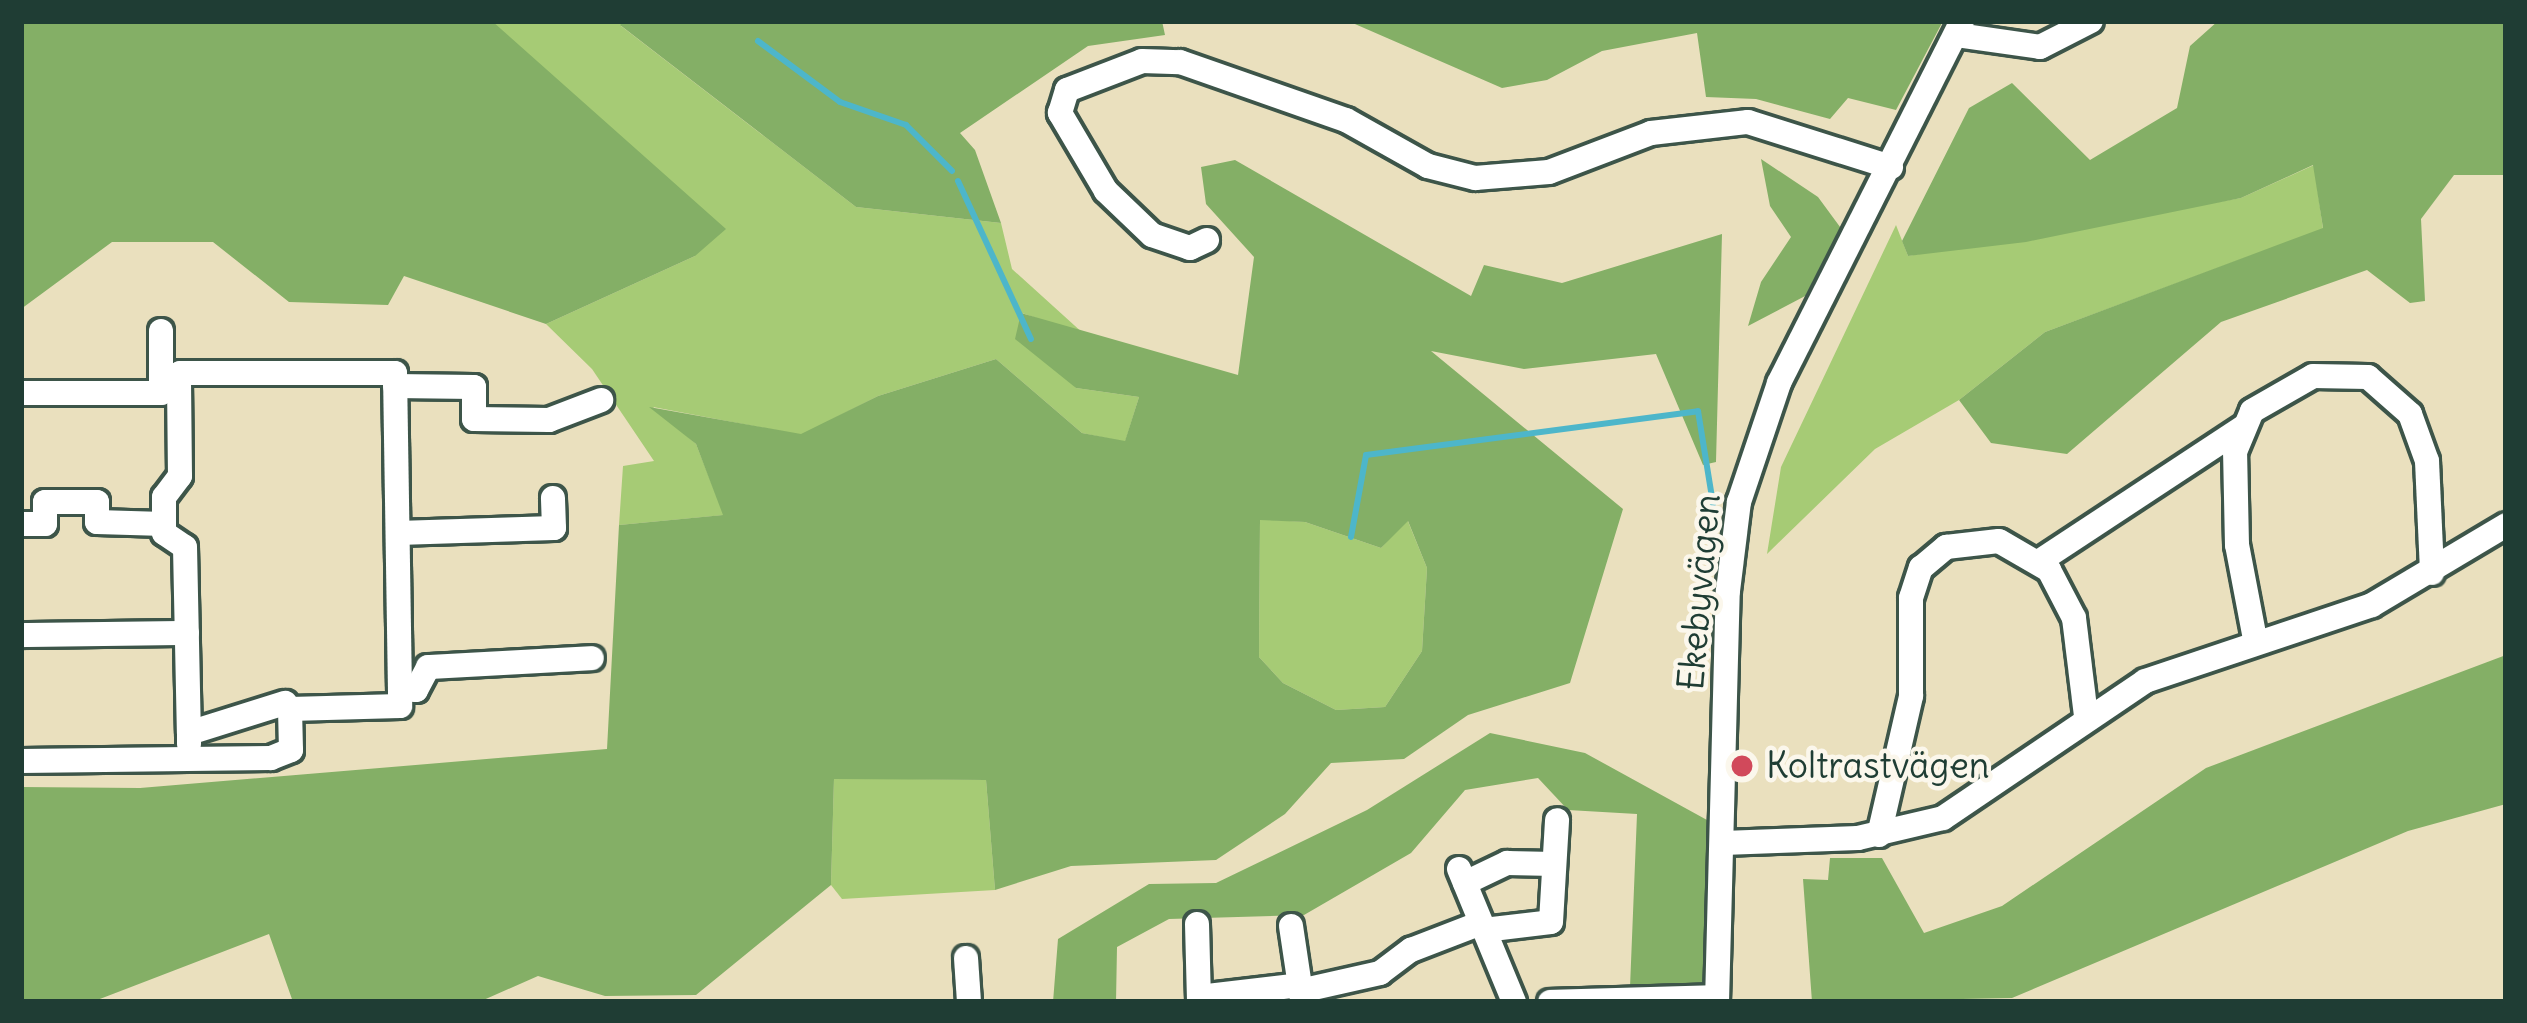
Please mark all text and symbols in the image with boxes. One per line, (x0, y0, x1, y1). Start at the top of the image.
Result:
street label: Ekebyvägen (1669, 492, 1729, 692)
place label: Koltrastvägen (1766, 744, 1990, 788)
marker: Koltrastvägen (1729, 753, 1755, 779)

